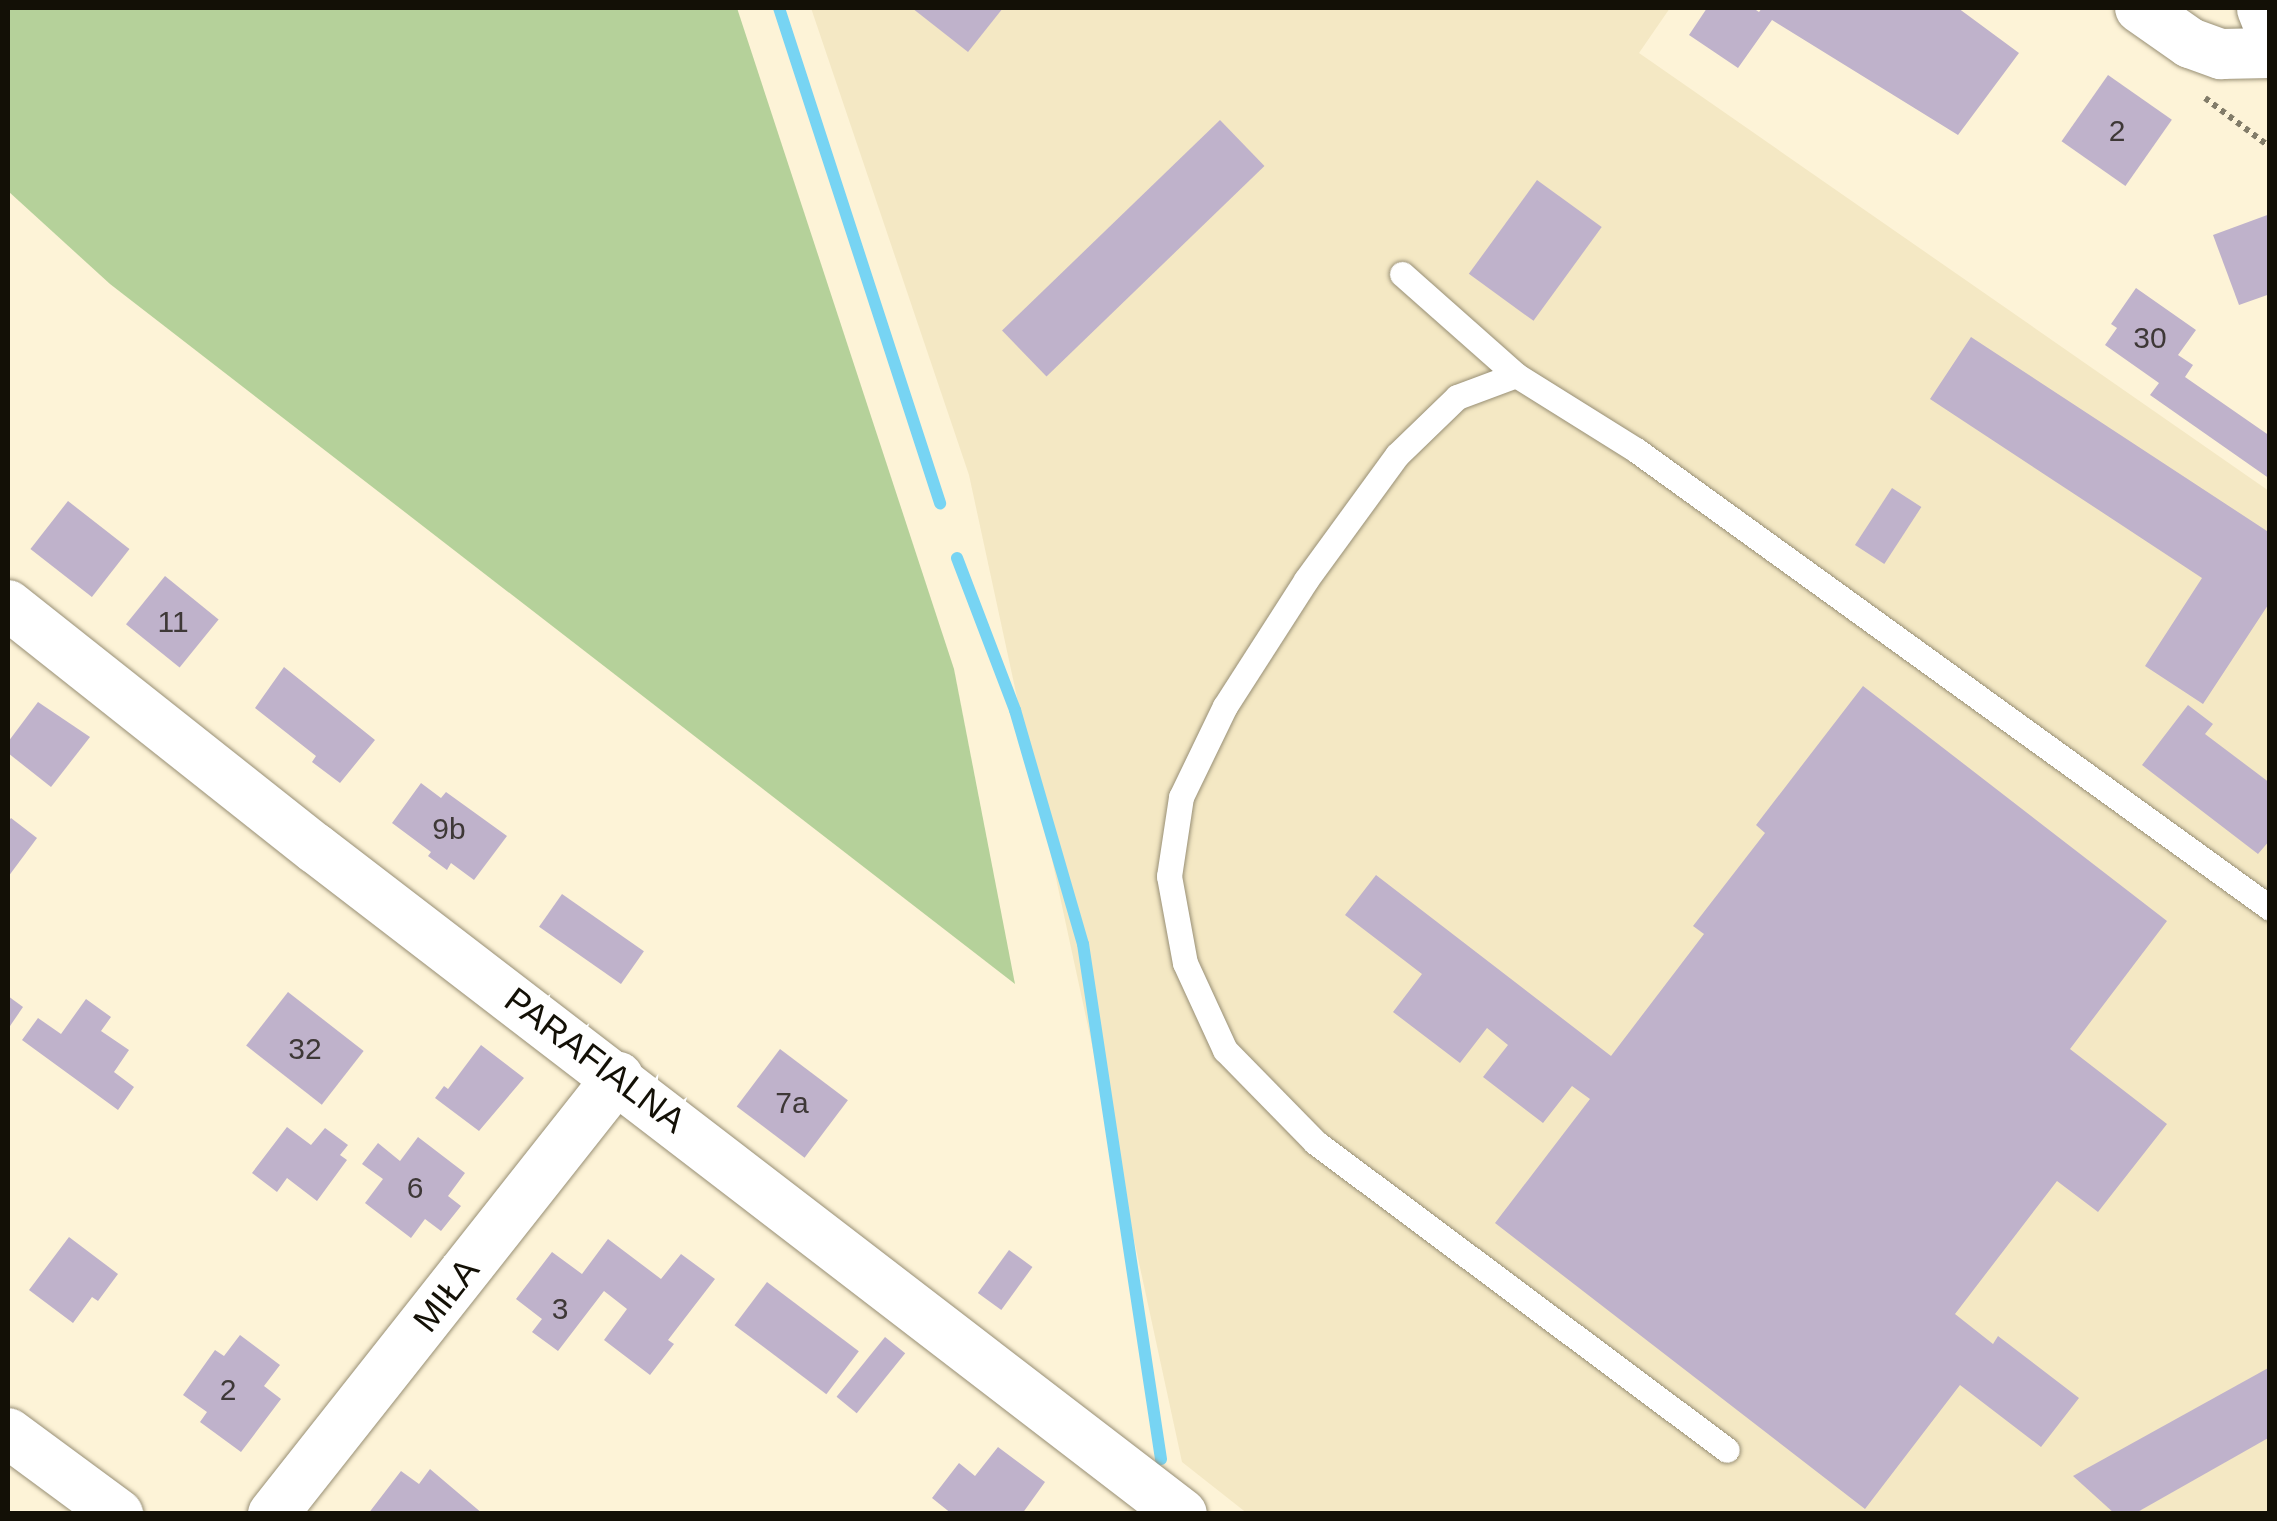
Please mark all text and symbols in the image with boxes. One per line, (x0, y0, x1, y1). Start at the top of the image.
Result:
house number: 2 (2109, 113, 2125, 149)
house number: 30 (2133, 320, 2167, 356)
house number: 11 (157, 604, 189, 640)
house number: 9b (432, 811, 466, 847)
street label: PARAFIALNA (496, 978, 694, 1142)
house number: 32 (288, 1031, 322, 1067)
house number: 7a (775, 1085, 809, 1121)
house number: 6 (407, 1170, 423, 1206)
street label: MIŁA (404, 1250, 488, 1340)
house number: 3 (552, 1291, 568, 1327)
house number: 2 (220, 1372, 236, 1408)

